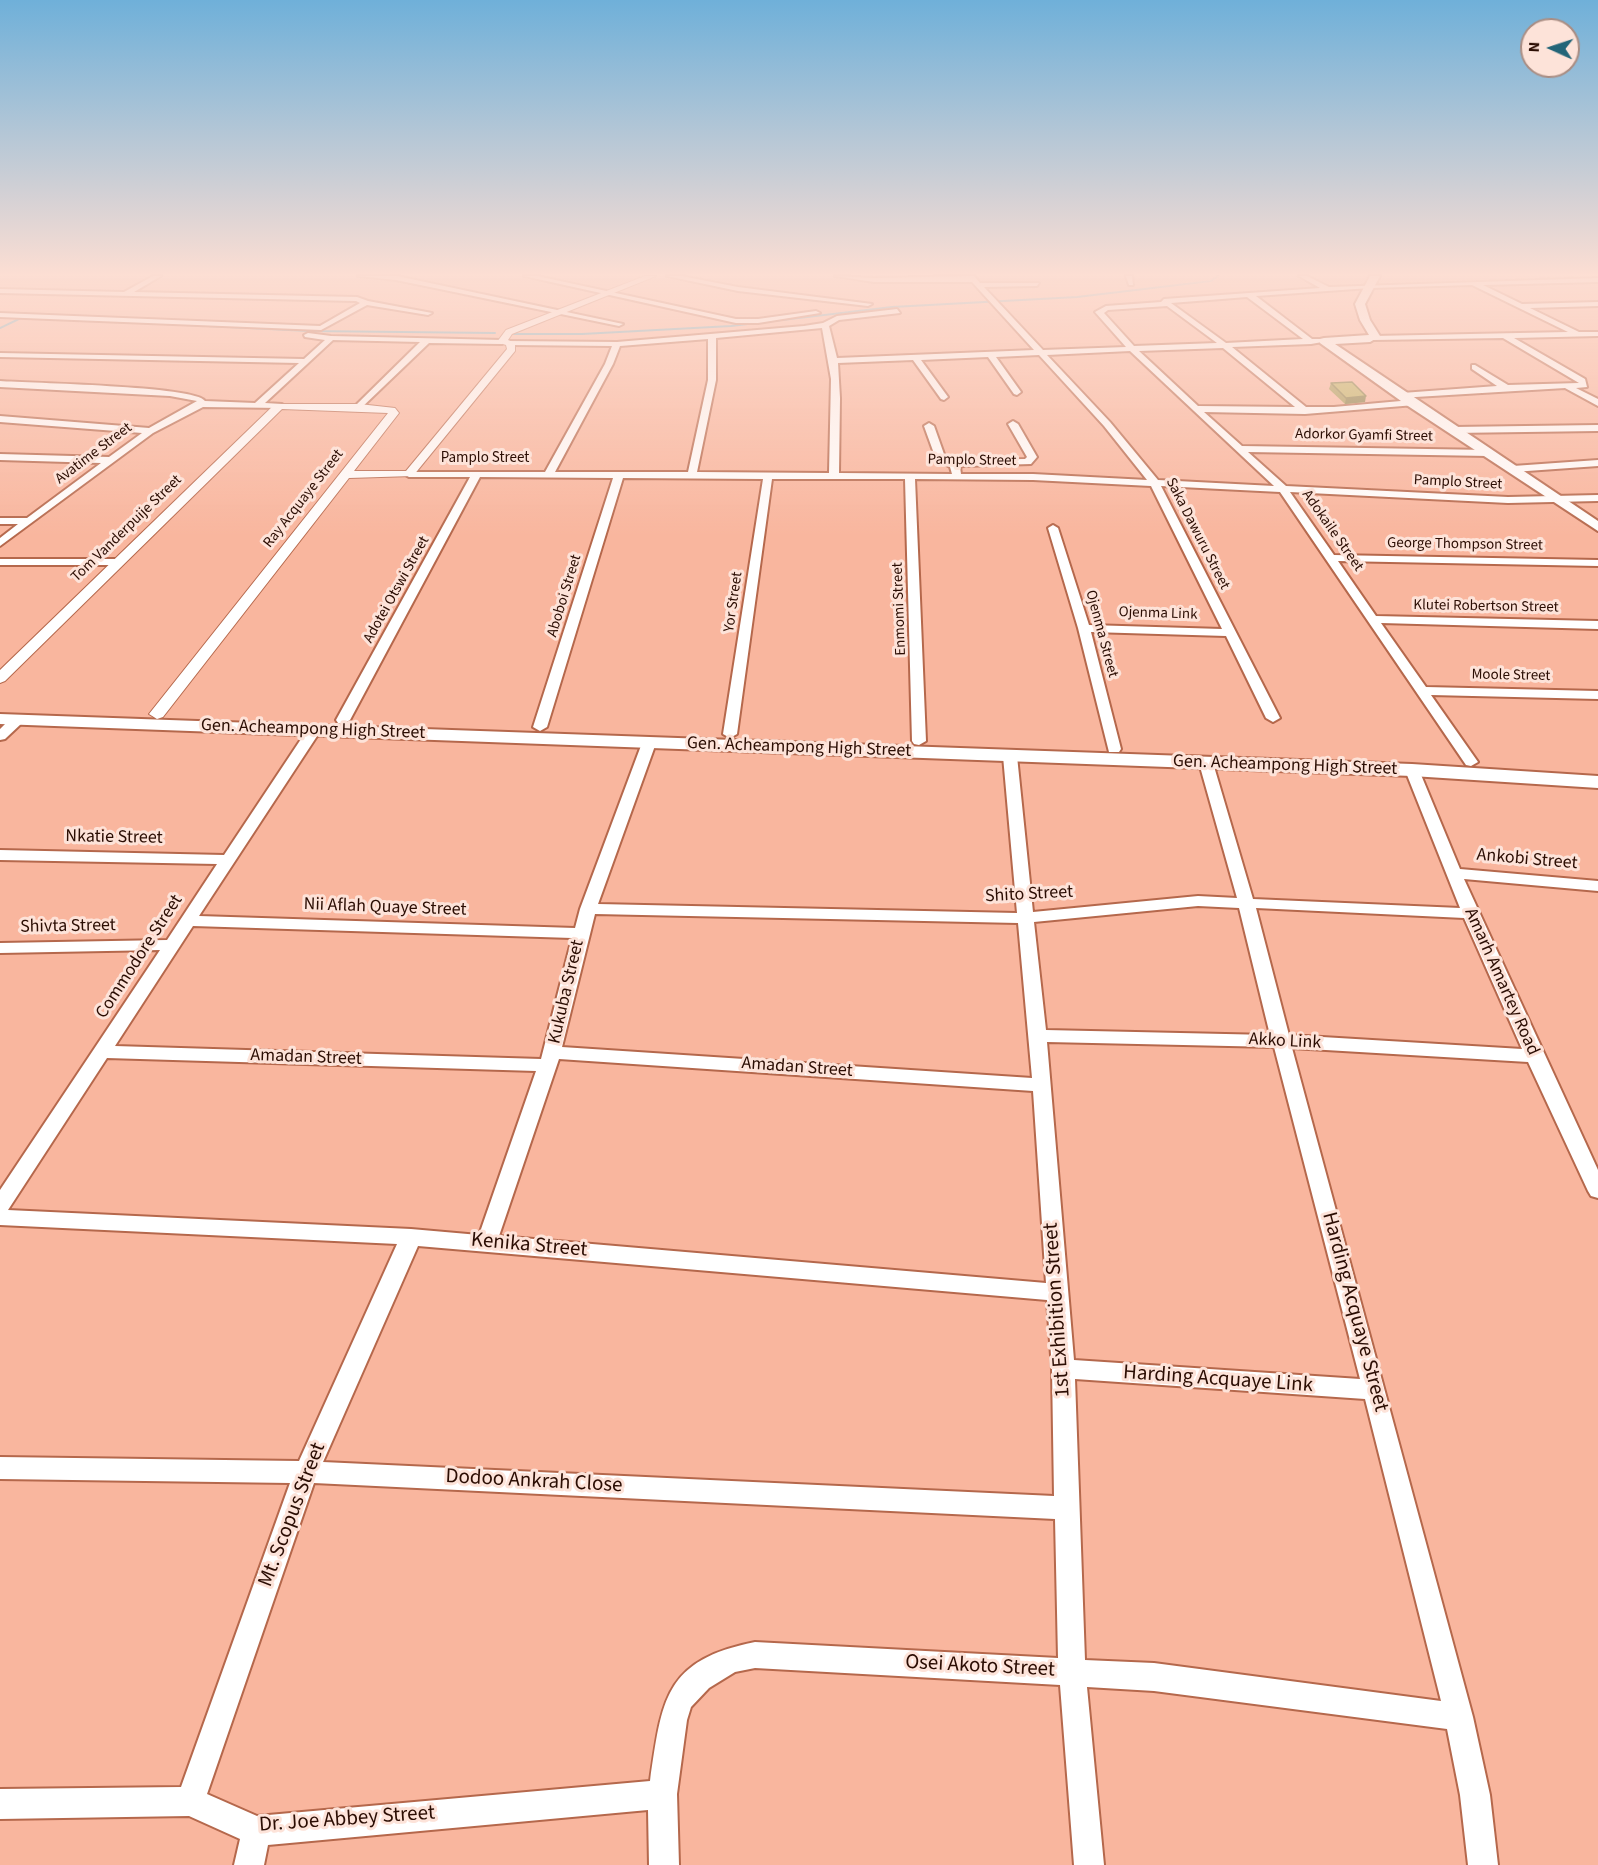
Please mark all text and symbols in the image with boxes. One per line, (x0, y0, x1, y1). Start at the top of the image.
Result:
north arrow (1520, 18, 1580, 78)
text: N (1523, 41, 1545, 53)
street label: Avatime Street (52, 419, 136, 489)
street label: Adorkor Gyamfi Street (1295, 426, 1433, 446)
street label: Ray Acquaye Street (260, 446, 348, 552)
street label: Pamplo Street (441, 450, 529, 468)
street label: Pamplo Street (927, 451, 1017, 471)
street label: Tom Vanderpuije Street (68, 472, 186, 586)
street label: Pamplo Street (1413, 472, 1503, 494)
street label: Saka Dawuru Street (1161, 475, 1233, 593)
street label: Adokaile Street (1297, 487, 1367, 575)
street label: Adotei Otswi Street (360, 533, 434, 647)
street label: George Thompson Street (1387, 535, 1543, 555)
street label: Aboboi Street (544, 553, 586, 639)
street label: Enmomi Street (889, 562, 911, 656)
street label: Yor Street (721, 571, 747, 633)
street label: Ojenma Street (1081, 588, 1121, 680)
street label: Klutei Robertson Street (1413, 597, 1559, 617)
street label: Ojenma Link (1118, 604, 1198, 624)
street label: Moole Street (1471, 666, 1551, 686)
street label: Gen. Acheampong High Street (200, 715, 426, 745)
street label: Gen. Acheampong High Street (686, 733, 912, 763)
street label: Gen. Acheampong High Street (1172, 751, 1398, 781)
street label: Nkatie Street (65, 826, 163, 850)
street label: Ankobi Street (1476, 845, 1578, 875)
street label: Shito Street (984, 882, 1074, 908)
street label: Commodore Street (92, 891, 188, 1023)
street label: Nii Aflah Quaye Street (303, 894, 467, 922)
street label: Amarh Amartey Road (1459, 905, 1543, 1059)
street label: Shivta Street (20, 915, 116, 939)
street label: Kukuba Street (545, 938, 589, 1046)
street label: Akko Link (1248, 1029, 1322, 1055)
street label: Amadan Street (250, 1045, 362, 1071)
street label: Amadan Street (741, 1053, 853, 1083)
street label: Harding Acquaye Street (1315, 1209, 1393, 1415)
street label: 1st Exhibition Street (1039, 1222, 1077, 1398)
street label: Kenika Street (470, 1228, 588, 1264)
street label: Harding Acquaye Link (1122, 1361, 1314, 1399)
street label: Mt. Scopus Street (254, 1439, 332, 1591)
street label: Dodoo Ankrah Close (445, 1465, 623, 1499)
street label: Osei Akoto Street (904, 1650, 1056, 1684)
street label: Dr. Joe Abbey Street (258, 1801, 436, 1839)

